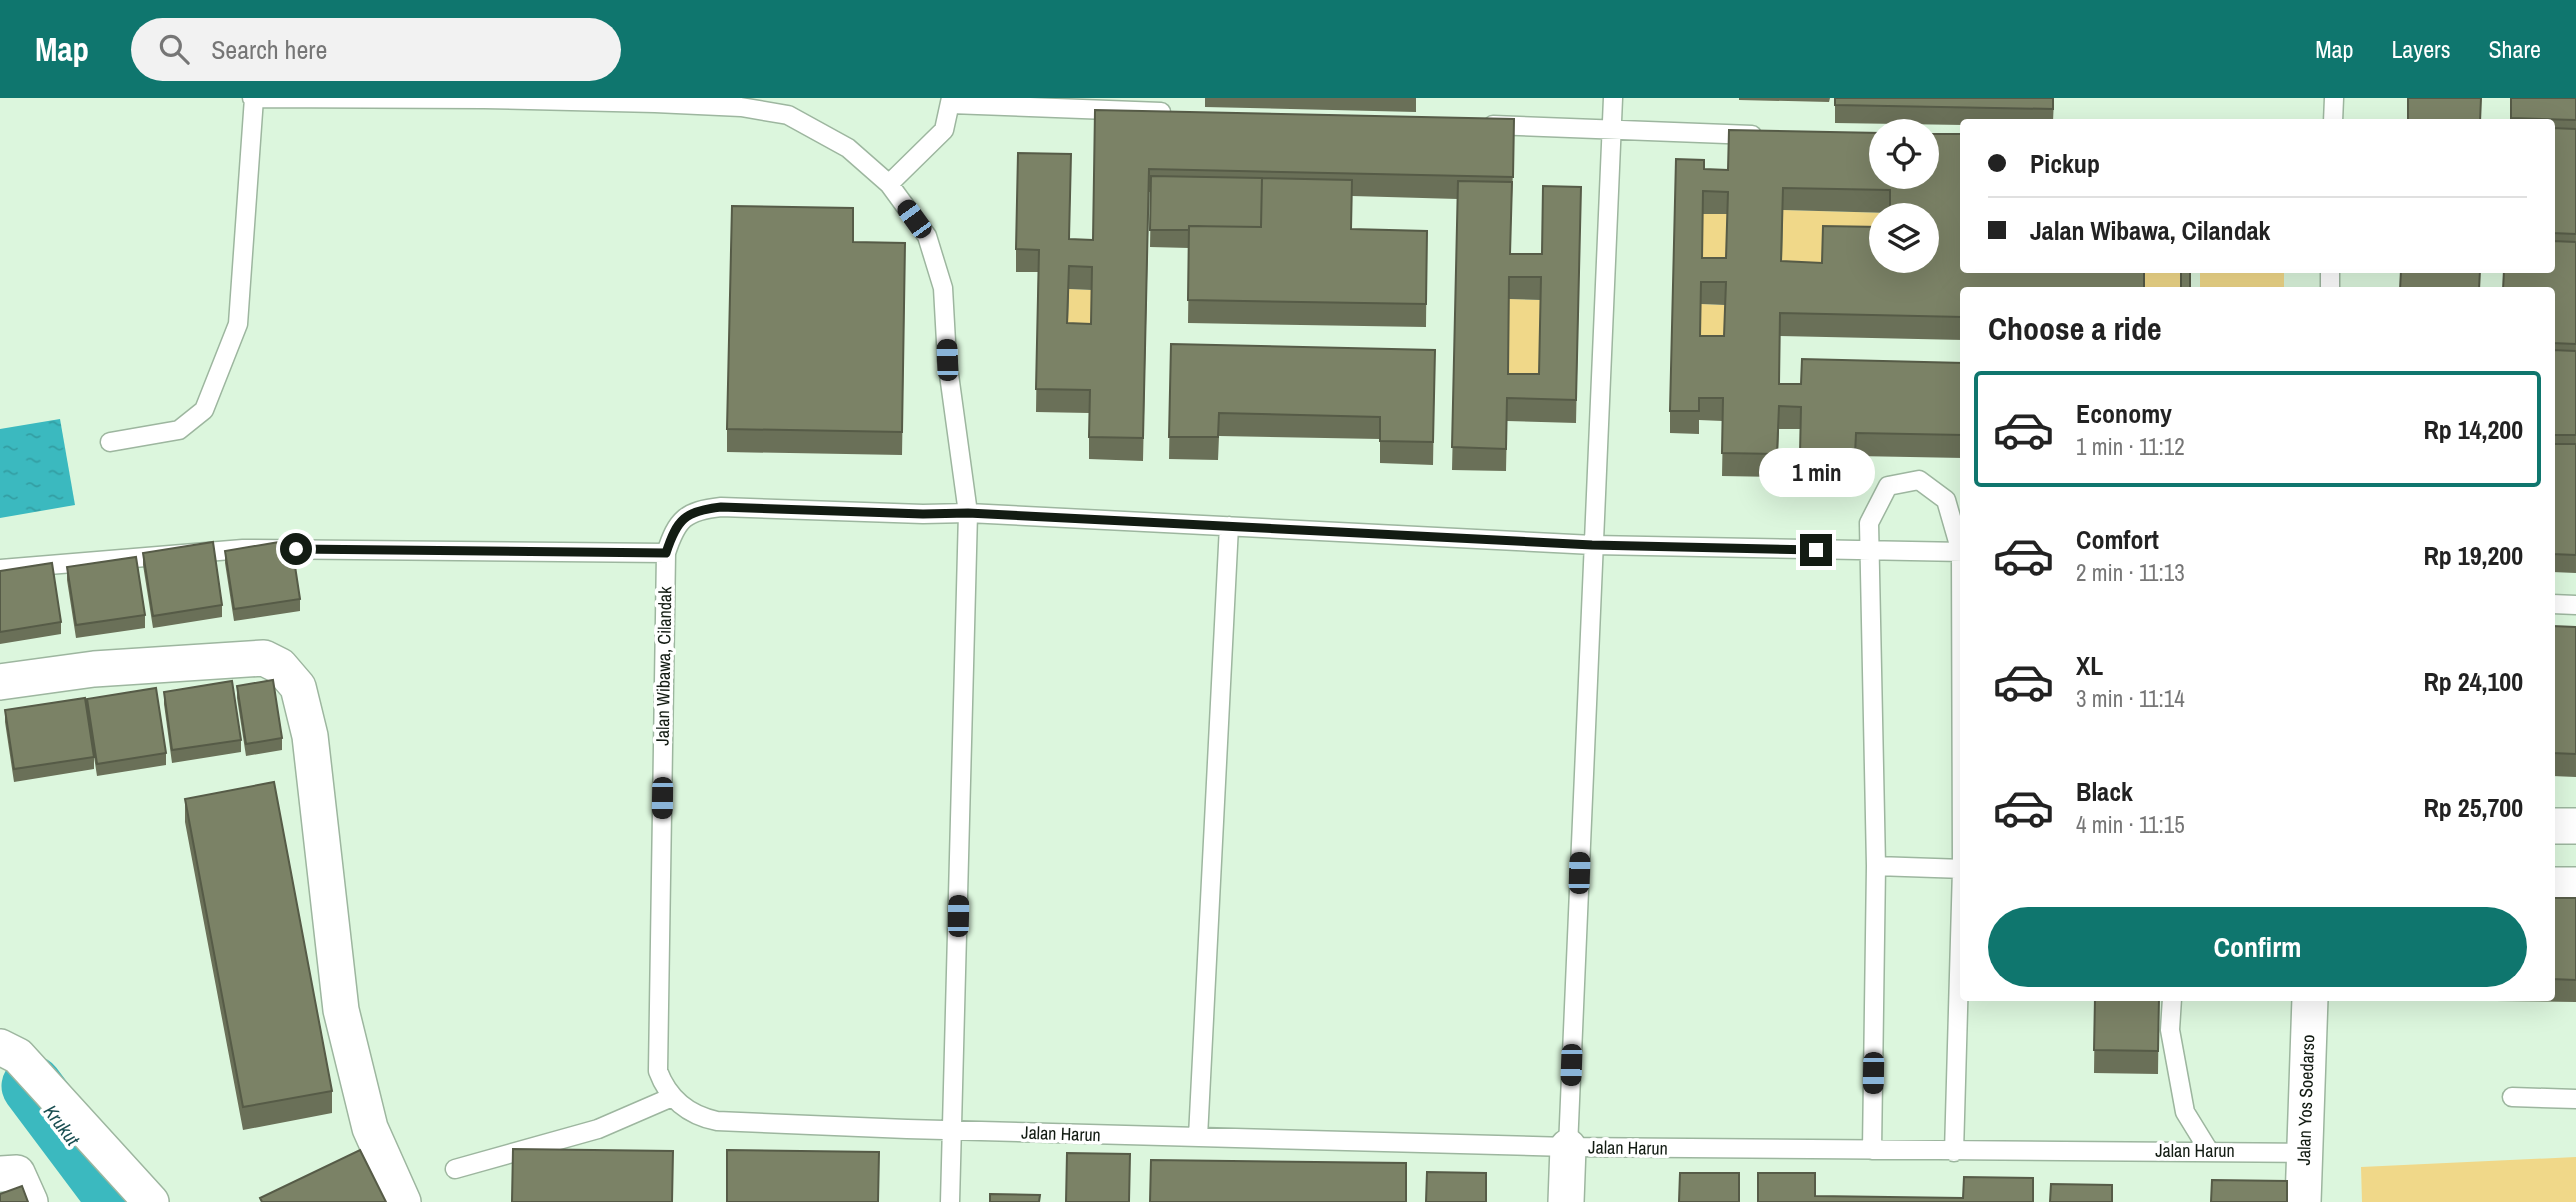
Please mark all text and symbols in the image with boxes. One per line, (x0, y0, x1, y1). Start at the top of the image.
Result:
search box (131, 18, 621, 81)
text: Map (35, 27, 89, 71)
icon: search (155, 30, 193, 68)
text: Search here (211, 32, 327, 67)
text: Map (2315, 33, 2353, 65)
text: Layers (2391, 33, 2450, 65)
text: Share (2488, 33, 2541, 65)
map controls (1869, 119, 1939, 273)
button: locate (1869, 119, 1939, 189)
text: Pickup (2030, 146, 2100, 181)
car (894, 196, 935, 242)
button: layers (1869, 203, 1939, 273)
text: Jalan Wibawa, Cilandak (2030, 213, 2270, 248)
text: Choose a ride (1988, 307, 2162, 350)
car (936, 339, 959, 381)
text: Economy (2076, 396, 2172, 431)
icon: car (1992, 398, 2055, 461)
text: Rp 14,200 (2423, 412, 2523, 447)
text: 1 min · 11:12 (2076, 431, 2185, 462)
callout: 1 min (1758, 448, 1874, 498)
text: 1 min (1792, 457, 1842, 488)
text: Comfort (2076, 522, 2159, 557)
icon: car (1992, 524, 2055, 587)
route start (280, 533, 312, 565)
route end (1800, 534, 1832, 566)
text: Rp 19,200 (2423, 538, 2523, 573)
text: 2 min · 11:13 (2076, 557, 2185, 588)
street label: Jalan Wibawa, Cilandak (650, 586, 677, 746)
text: XL (2076, 648, 2103, 683)
icon: car (1992, 650, 2055, 713)
text: Rp 24,100 (2423, 664, 2523, 699)
text: 3 min · 11:14 (2076, 683, 2185, 714)
text: Black (2076, 774, 2133, 809)
icon: car (1992, 776, 2055, 839)
car (652, 777, 673, 819)
text: Rp 25,700 (2423, 790, 2523, 825)
text: 4 min · 11:15 (2076, 809, 2185, 840)
car (1568, 852, 1591, 894)
car (948, 895, 969, 937)
button: Confirm (1988, 907, 2527, 987)
street label: Jalan Yos Soedarso (2291, 1034, 2320, 1166)
car (1560, 1044, 1583, 1086)
car (1863, 1052, 1884, 1094)
water label: Krukut (38, 1099, 86, 1151)
street label: Jalan Harun (1021, 1120, 1101, 1147)
street label: Jalan Harun (1588, 1134, 1668, 1161)
street label: Jalan Harun (2155, 1138, 2235, 1163)

